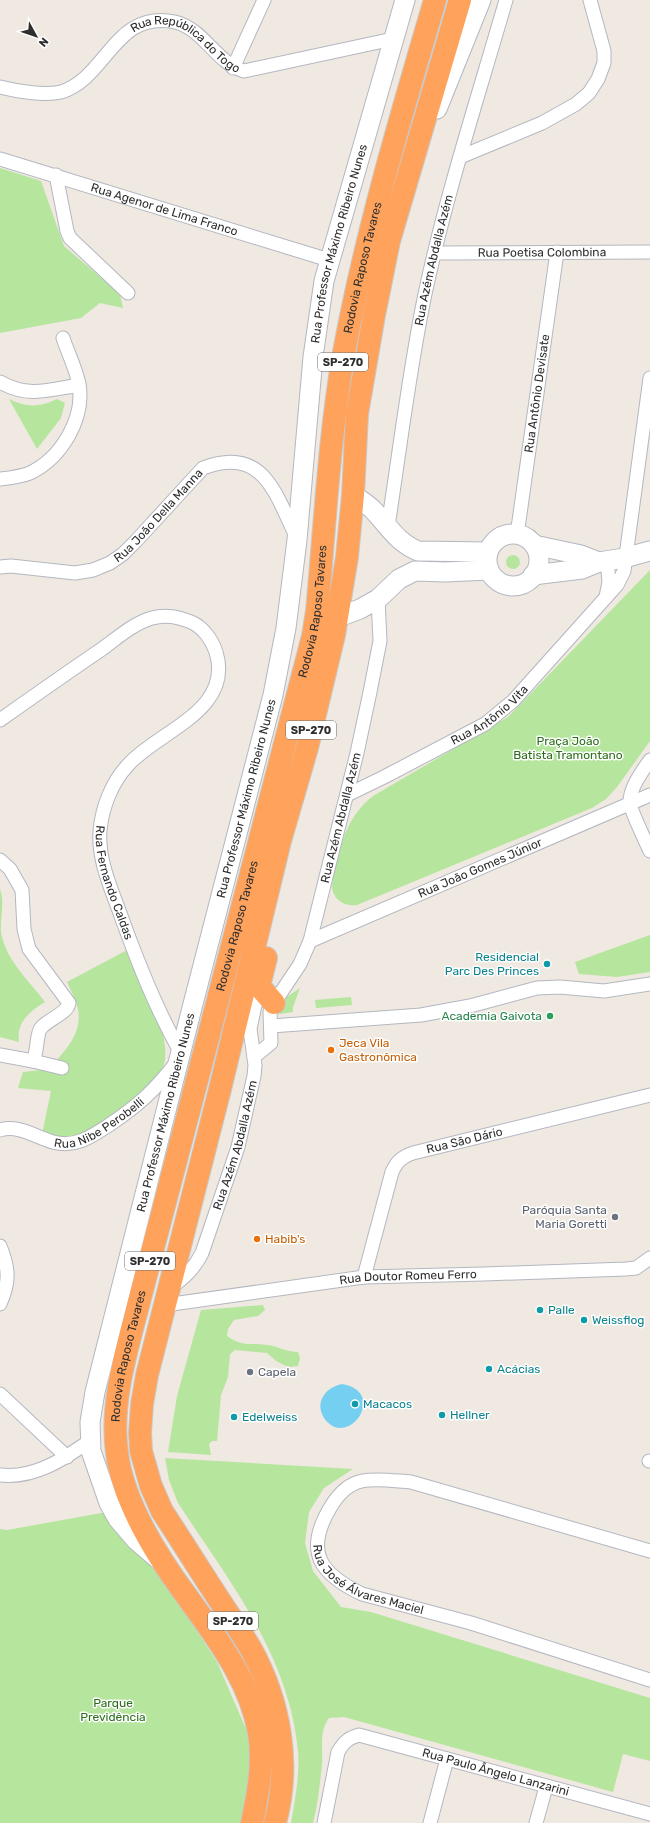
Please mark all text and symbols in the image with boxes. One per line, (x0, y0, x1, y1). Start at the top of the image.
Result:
street label: Rua República do Togo (128, 13, 242, 76)
north arrow (16, 16, 56, 56)
text: N (36, 35, 51, 49)
street label: Rua Professor Máximo Ribeiro Nunes (308, 142, 370, 344)
street label: Rua Agenor de Lima Franco (89, 180, 240, 239)
street label: Rua Azém Abdalla Azém (412, 193, 456, 327)
street label: Rodovia Raposo Tavares (341, 200, 385, 335)
street label: Rua Poetisa Colombina (478, 245, 606, 260)
street label: Rua Antônio Devisate (522, 333, 552, 454)
road number: SP-270 (318, 353, 368, 371)
street label: Rua João Della Manna (111, 466, 206, 565)
street label: Rodovia Raposo Tavares (295, 545, 330, 679)
street label: Rua Antônio Vita (448, 682, 531, 748)
street label: Rua Professor Máximo Ribeiro Nunes (214, 698, 279, 899)
road number: SP-270 (286, 721, 336, 739)
park label: Praça João Batista Tramontano (513, 734, 623, 762)
street label: Rua Azém Abdalla Azém (318, 751, 364, 884)
street label: Rua Fernando Caldas (93, 825, 136, 942)
street label: Rua João Gomes Júnior (416, 835, 545, 901)
street label: Rodovia Raposo Tavares (213, 859, 261, 993)
place label: Residencial Parc Des Princes (445, 950, 539, 978)
marker: Residencial Parc Des Princes (542, 959, 552, 969)
place label: Academia Gaivota (442, 1009, 542, 1023)
street label: Rua Professor Máximo Ribeiro Nunes (134, 1011, 198, 1213)
marker: Academia Gaivota (545, 1011, 555, 1021)
place label: Jeca Vila Gastronômica (339, 1036, 417, 1064)
marker: Jeca Vila Gastronômica (326, 1045, 336, 1055)
street label: Rua Azém Abdalla Azém (210, 1079, 260, 1212)
street label: Rua Nibe Perobelli (53, 1095, 147, 1151)
street label: Rua São Dário (425, 1124, 504, 1156)
place label: Paróquia Santa Maria Goretti (522, 1203, 607, 1231)
marker: Paróquia Santa Maria Goretti (610, 1212, 620, 1222)
place label: Habib's (265, 1232, 305, 1246)
marker: Habib's (252, 1234, 262, 1244)
road number: SP-270 (125, 1252, 175, 1270)
street label: Rua Doutor Romeu Ferro (338, 1267, 477, 1287)
street label: Rodovia Raposo Tavares (108, 1289, 149, 1422)
place label: Palle (548, 1303, 575, 1317)
marker: Palle (535, 1305, 545, 1315)
place label: Weissflog (592, 1313, 644, 1327)
marker: Weissflog (579, 1315, 589, 1325)
place label: Acácias (497, 1362, 541, 1376)
marker: Acácias (484, 1364, 494, 1374)
place label: Capela (258, 1365, 296, 1379)
marker: Capela (245, 1367, 255, 1377)
place label: Macacos (363, 1397, 412, 1411)
marker: Macacos (350, 1399, 360, 1409)
place label: Hellner (450, 1408, 490, 1422)
place label: Edelweiss (242, 1410, 297, 1424)
marker: Hellner (437, 1410, 447, 1420)
marker: Edelweiss (229, 1412, 239, 1422)
street label: Rua José Álvares Maciel (310, 1544, 425, 1617)
road number: SP-270 (208, 1612, 258, 1630)
park label: Parque Previdência (80, 1696, 146, 1724)
street label: Rua Paulo Ângelo Lanzarini (421, 1746, 571, 1799)

